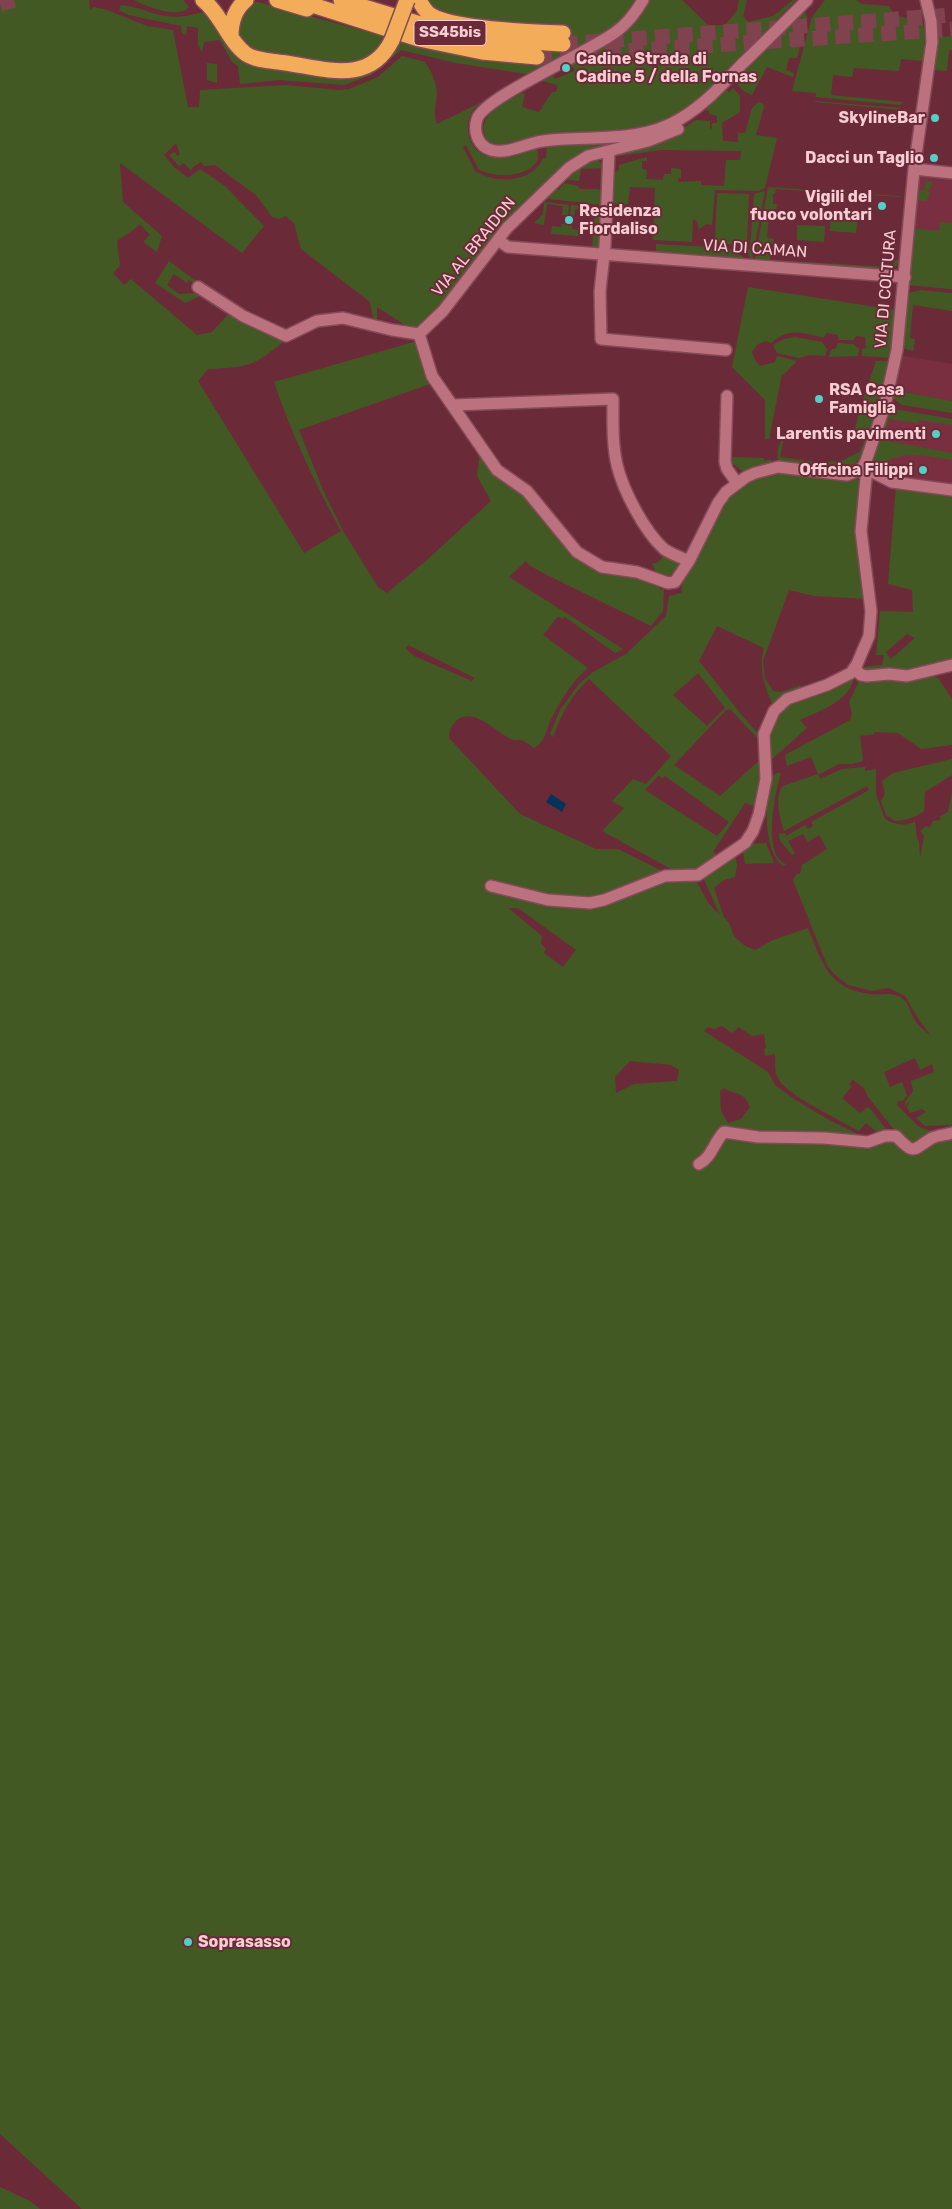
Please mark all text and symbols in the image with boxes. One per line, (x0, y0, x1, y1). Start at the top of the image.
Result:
road number: SS45bis (414, 20, 486, 46)
place label: Cadine Strada di Cadine 5 / della Fornas (576, 49, 757, 87)
marker: Cadine Strada di Cadine 5 / della Fornas (560, 62, 572, 74)
place label: SkylineBar (839, 108, 925, 128)
marker: SkylineBar (929, 112, 941, 124)
place label: Dacci un Taglio (805, 148, 924, 168)
marker: Dacci un Taglio (928, 152, 940, 164)
place label: Vigili del fuoco volontari (750, 187, 872, 225)
street label: VIA AL BRAIDON (428, 193, 520, 301)
marker: Vigili del fuoco volontari (876, 200, 888, 212)
place label: Residenza Fiordaliso (579, 201, 661, 239)
marker: Residenza Fiordaliso (563, 214, 575, 226)
street label: VIA DI COLTURA (871, 229, 901, 349)
street label: VIA DI CAMAN (702, 236, 808, 262)
place label: RSA Casa Famiglia (829, 380, 904, 418)
marker: RSA Casa Famiglia (813, 393, 825, 405)
place label: Larentis pavimenti (776, 424, 926, 444)
marker: Larentis pavimenti (930, 428, 942, 440)
place label: Officina Filippi (799, 460, 913, 480)
marker: Officina Filippi (917, 464, 929, 476)
place label: Soprasasso (198, 1932, 291, 1952)
marker: Soprasasso (182, 1936, 194, 1948)

